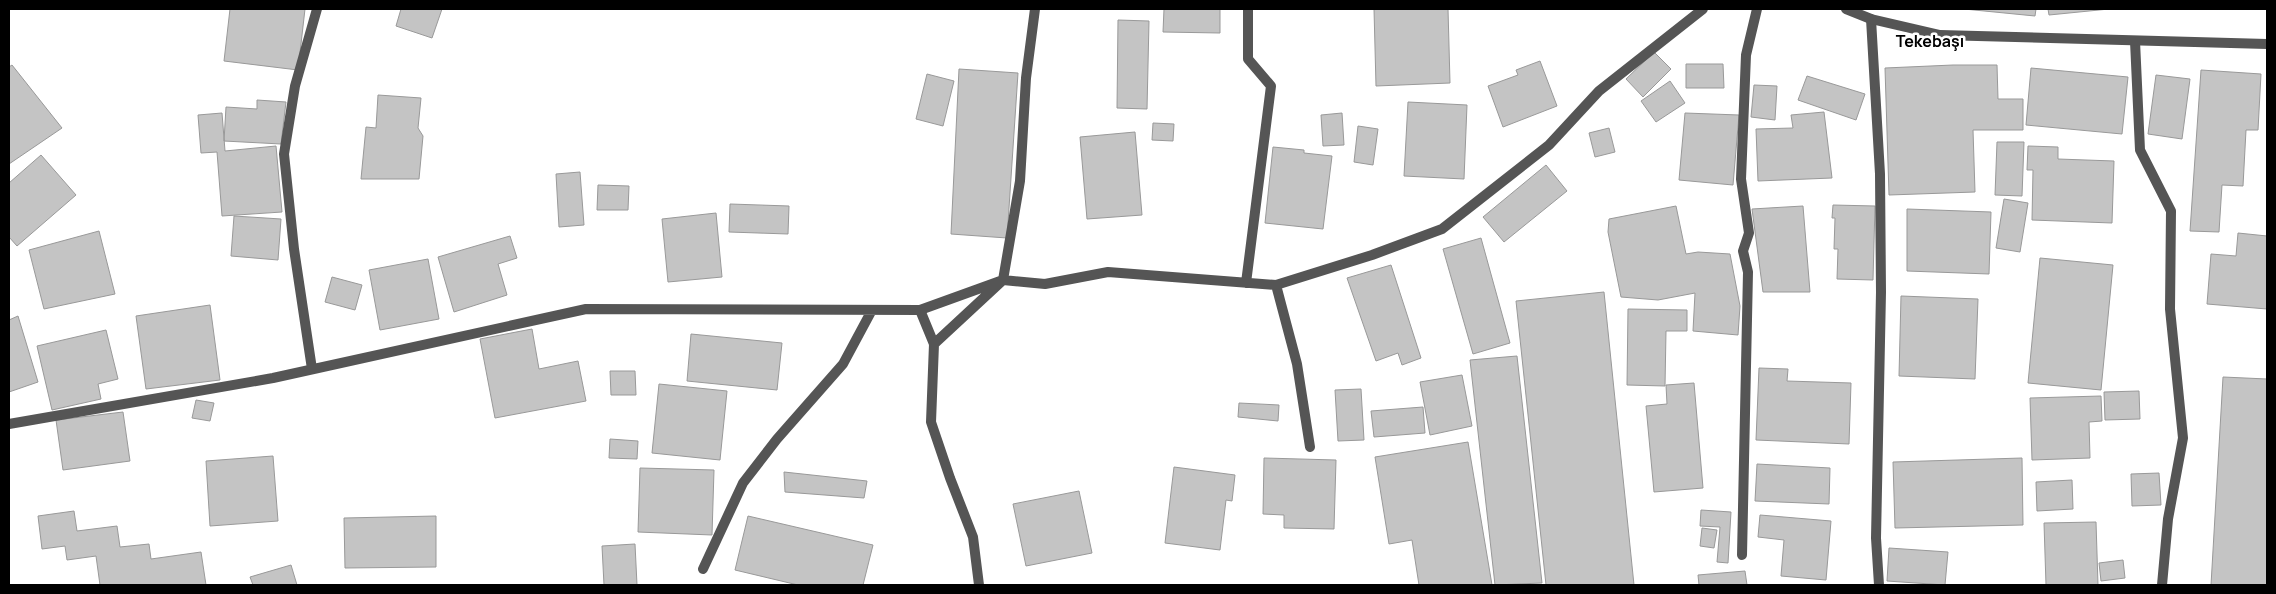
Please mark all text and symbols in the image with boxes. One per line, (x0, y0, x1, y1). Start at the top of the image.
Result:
district label: Tekebaşı (1896, 30, 1964, 52)

